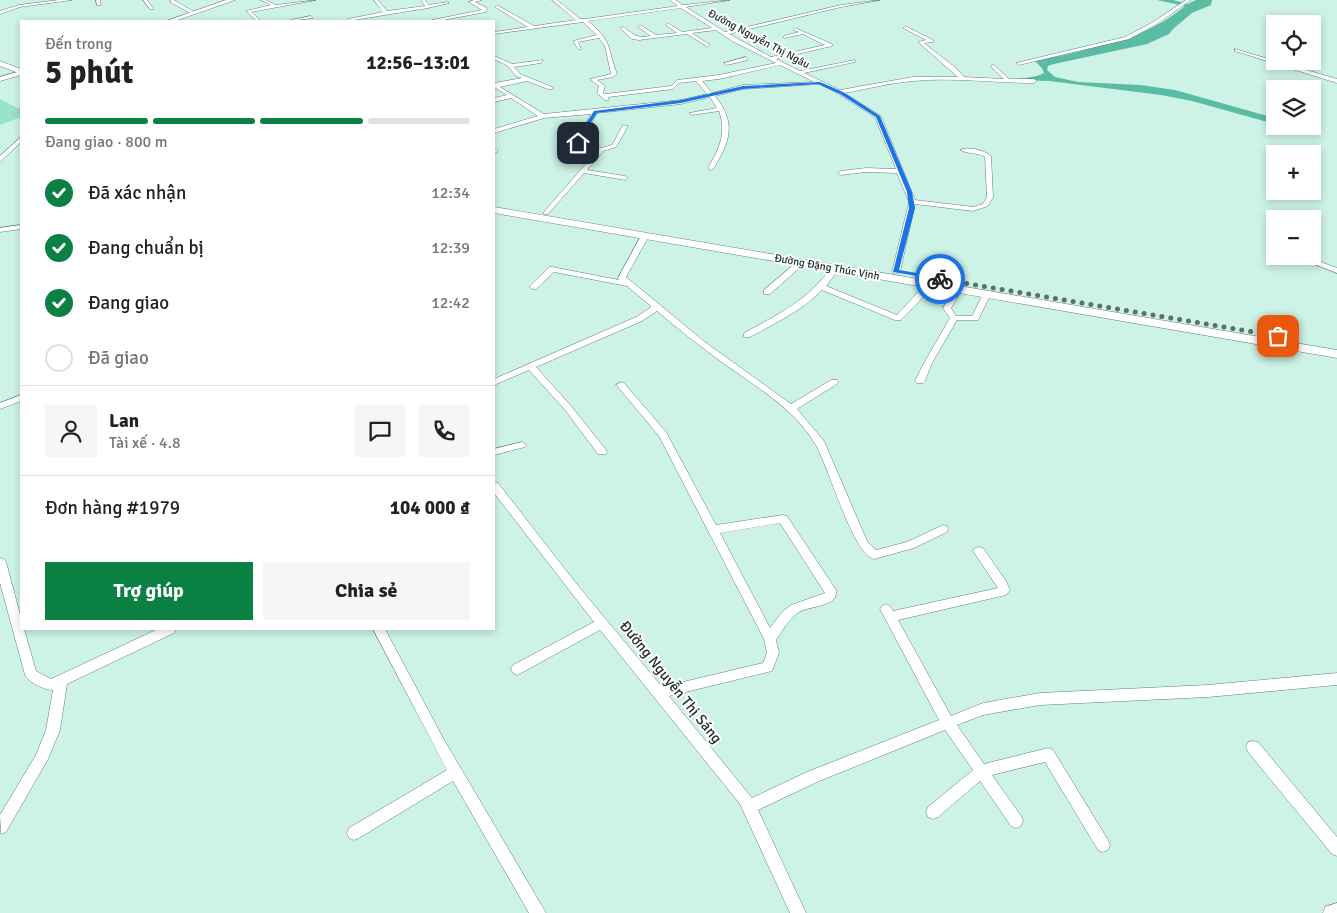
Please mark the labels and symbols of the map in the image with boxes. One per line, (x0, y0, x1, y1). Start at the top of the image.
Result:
street label: Đường Nguyễn Thị Ngâu (706, 6, 813, 71)
pin (557, 122, 599, 164)
street label: Đường Đặng Thúc Vịnh (773, 251, 881, 283)
courier (915, 254, 965, 304)
pin (1257, 315, 1299, 357)
street label: Đường Nguyễn Thị Sáng (616, 616, 727, 747)

